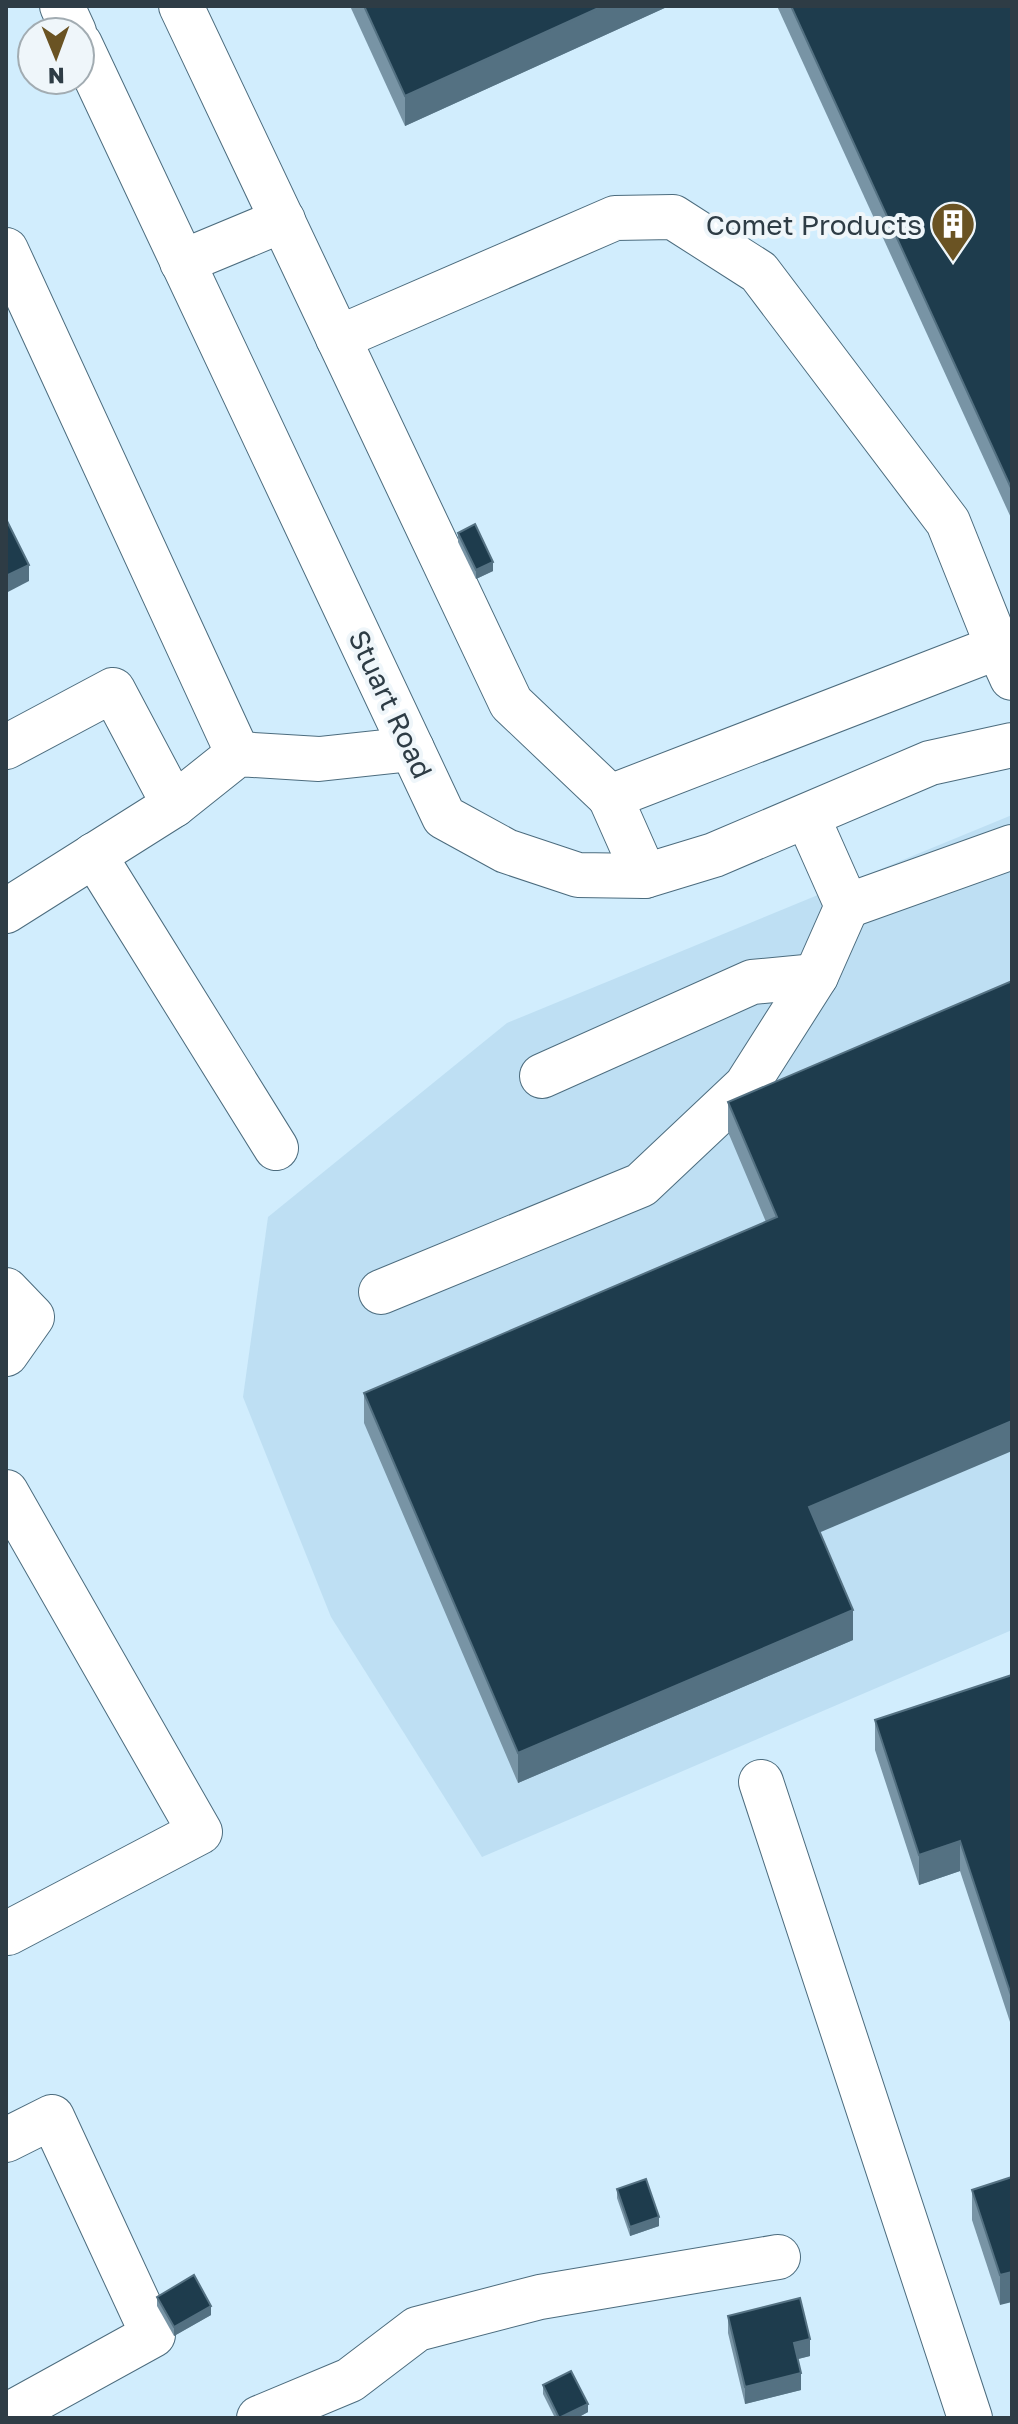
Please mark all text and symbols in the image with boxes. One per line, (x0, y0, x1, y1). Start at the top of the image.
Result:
north arrow (16, 16, 96, 96)
text: N (48, 63, 65, 90)
building icon: Comet Products (929, 200, 977, 263)
place label: Comet Products (706, 208, 922, 241)
street label: Stuart Road (342, 625, 440, 783)

